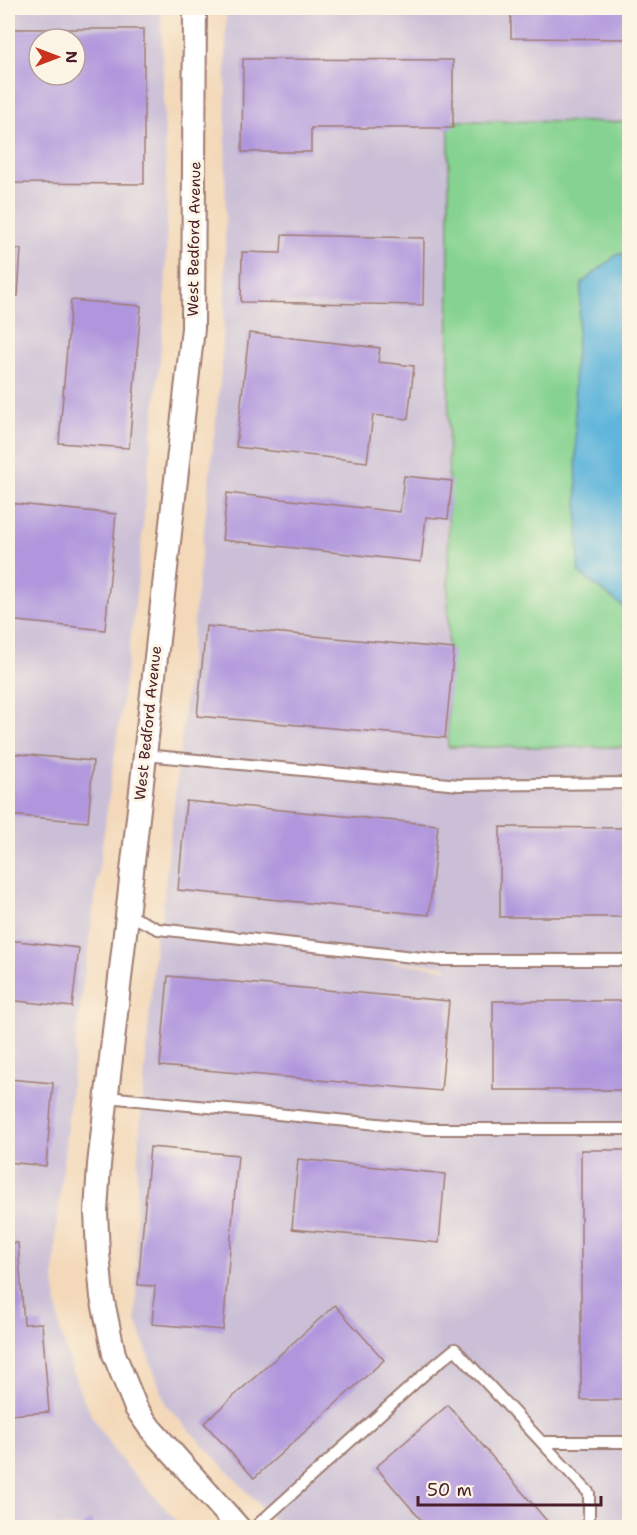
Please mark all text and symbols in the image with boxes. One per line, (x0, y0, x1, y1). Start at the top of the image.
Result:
north arrow (27, 27, 87, 87)
text: N (61, 51, 82, 63)
street label: West Bedford Avenue (183, 161, 205, 317)
street label: West Bedford Avenue (130, 645, 166, 801)
scale bar (418, 1469, 601, 1507)
text: 50 m (427, 1478, 472, 1502)

